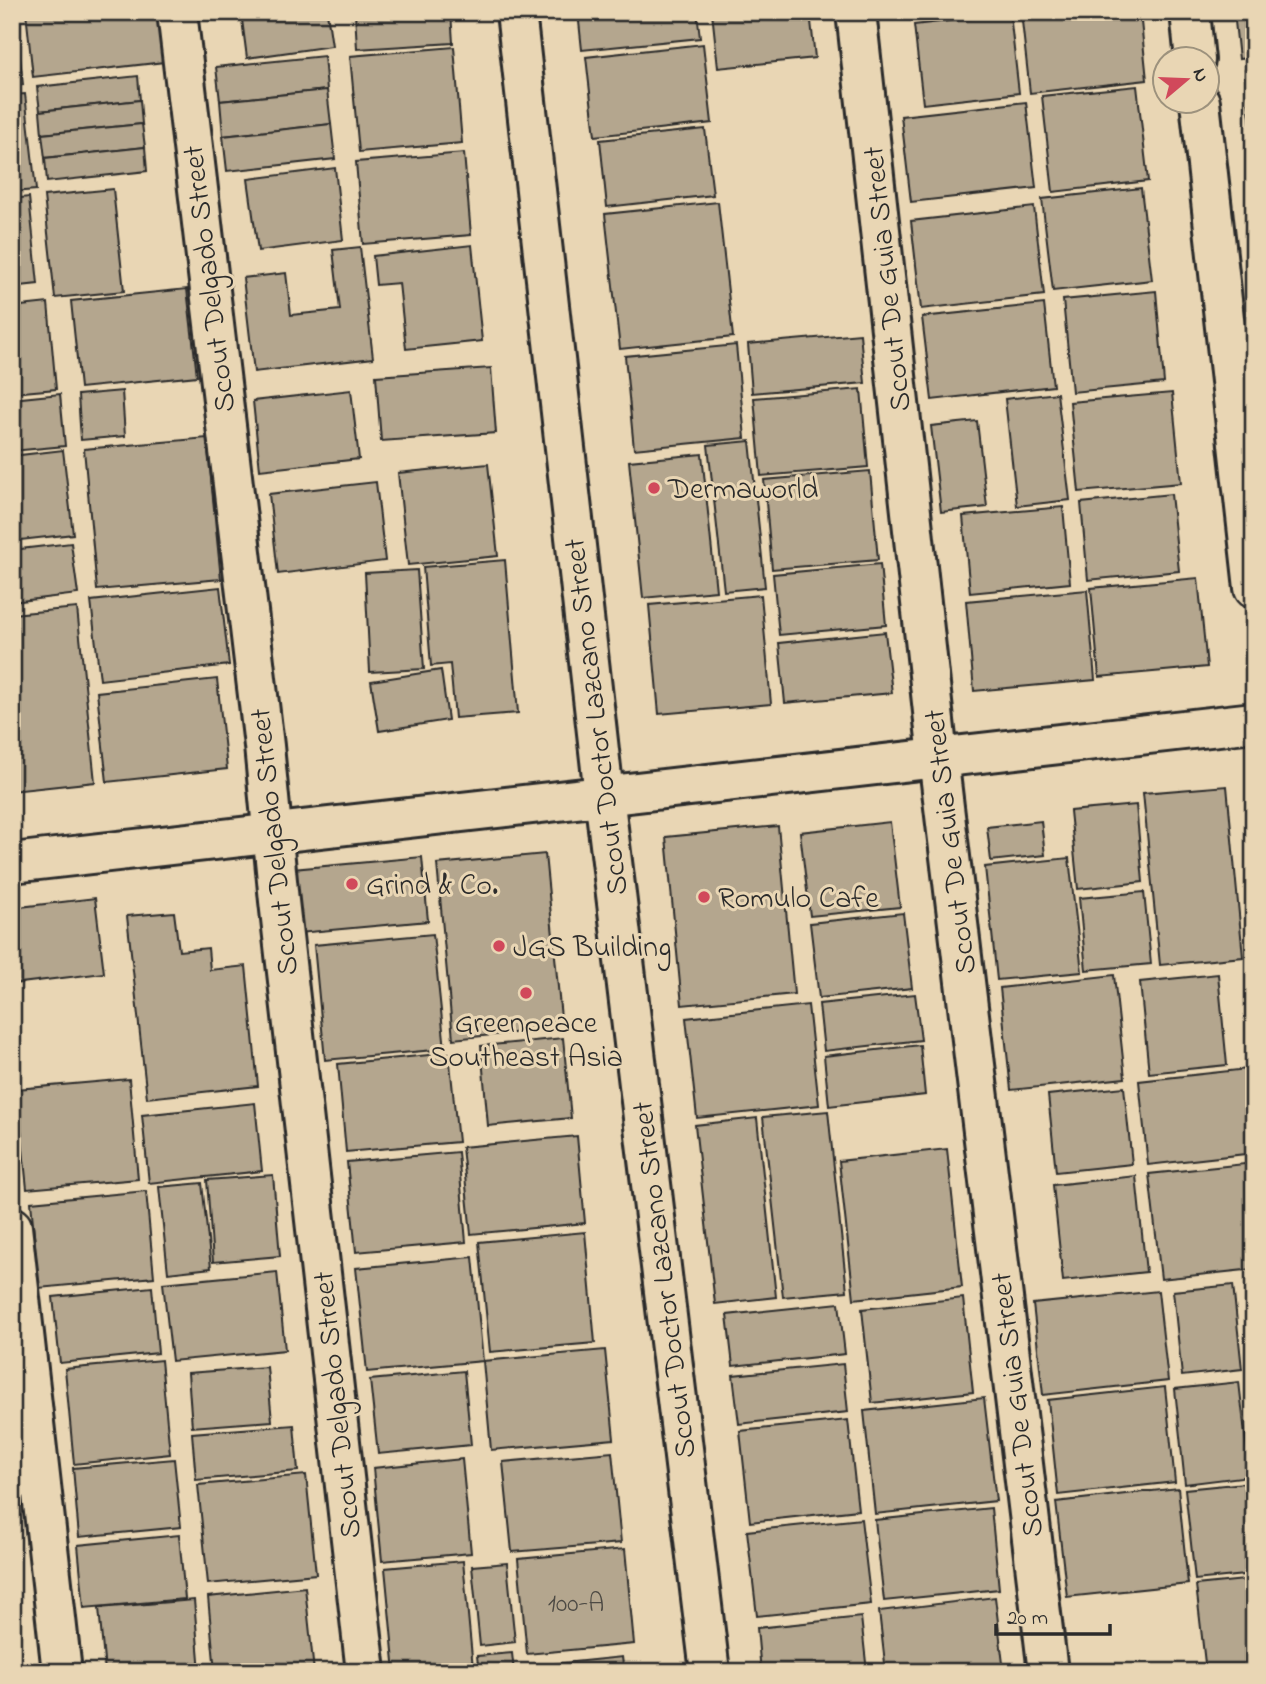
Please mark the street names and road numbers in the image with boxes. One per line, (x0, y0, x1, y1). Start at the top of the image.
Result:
street label: Scout Delgado Street (173, 143, 249, 415)
street label: Scout De Guia Street (853, 144, 925, 413)
street label: Scout Doctor Lazcano Street (554, 536, 642, 898)
street label: Scout Delgado Street (240, 706, 312, 978)
street label: Scout De Guia Street (914, 707, 990, 977)
street label: Scout Doctor Lazcano Street (622, 1099, 710, 1461)
street label: Scout Delgado Street (303, 1269, 375, 1541)
street label: Scout De Guia Street (981, 1270, 1057, 1540)

